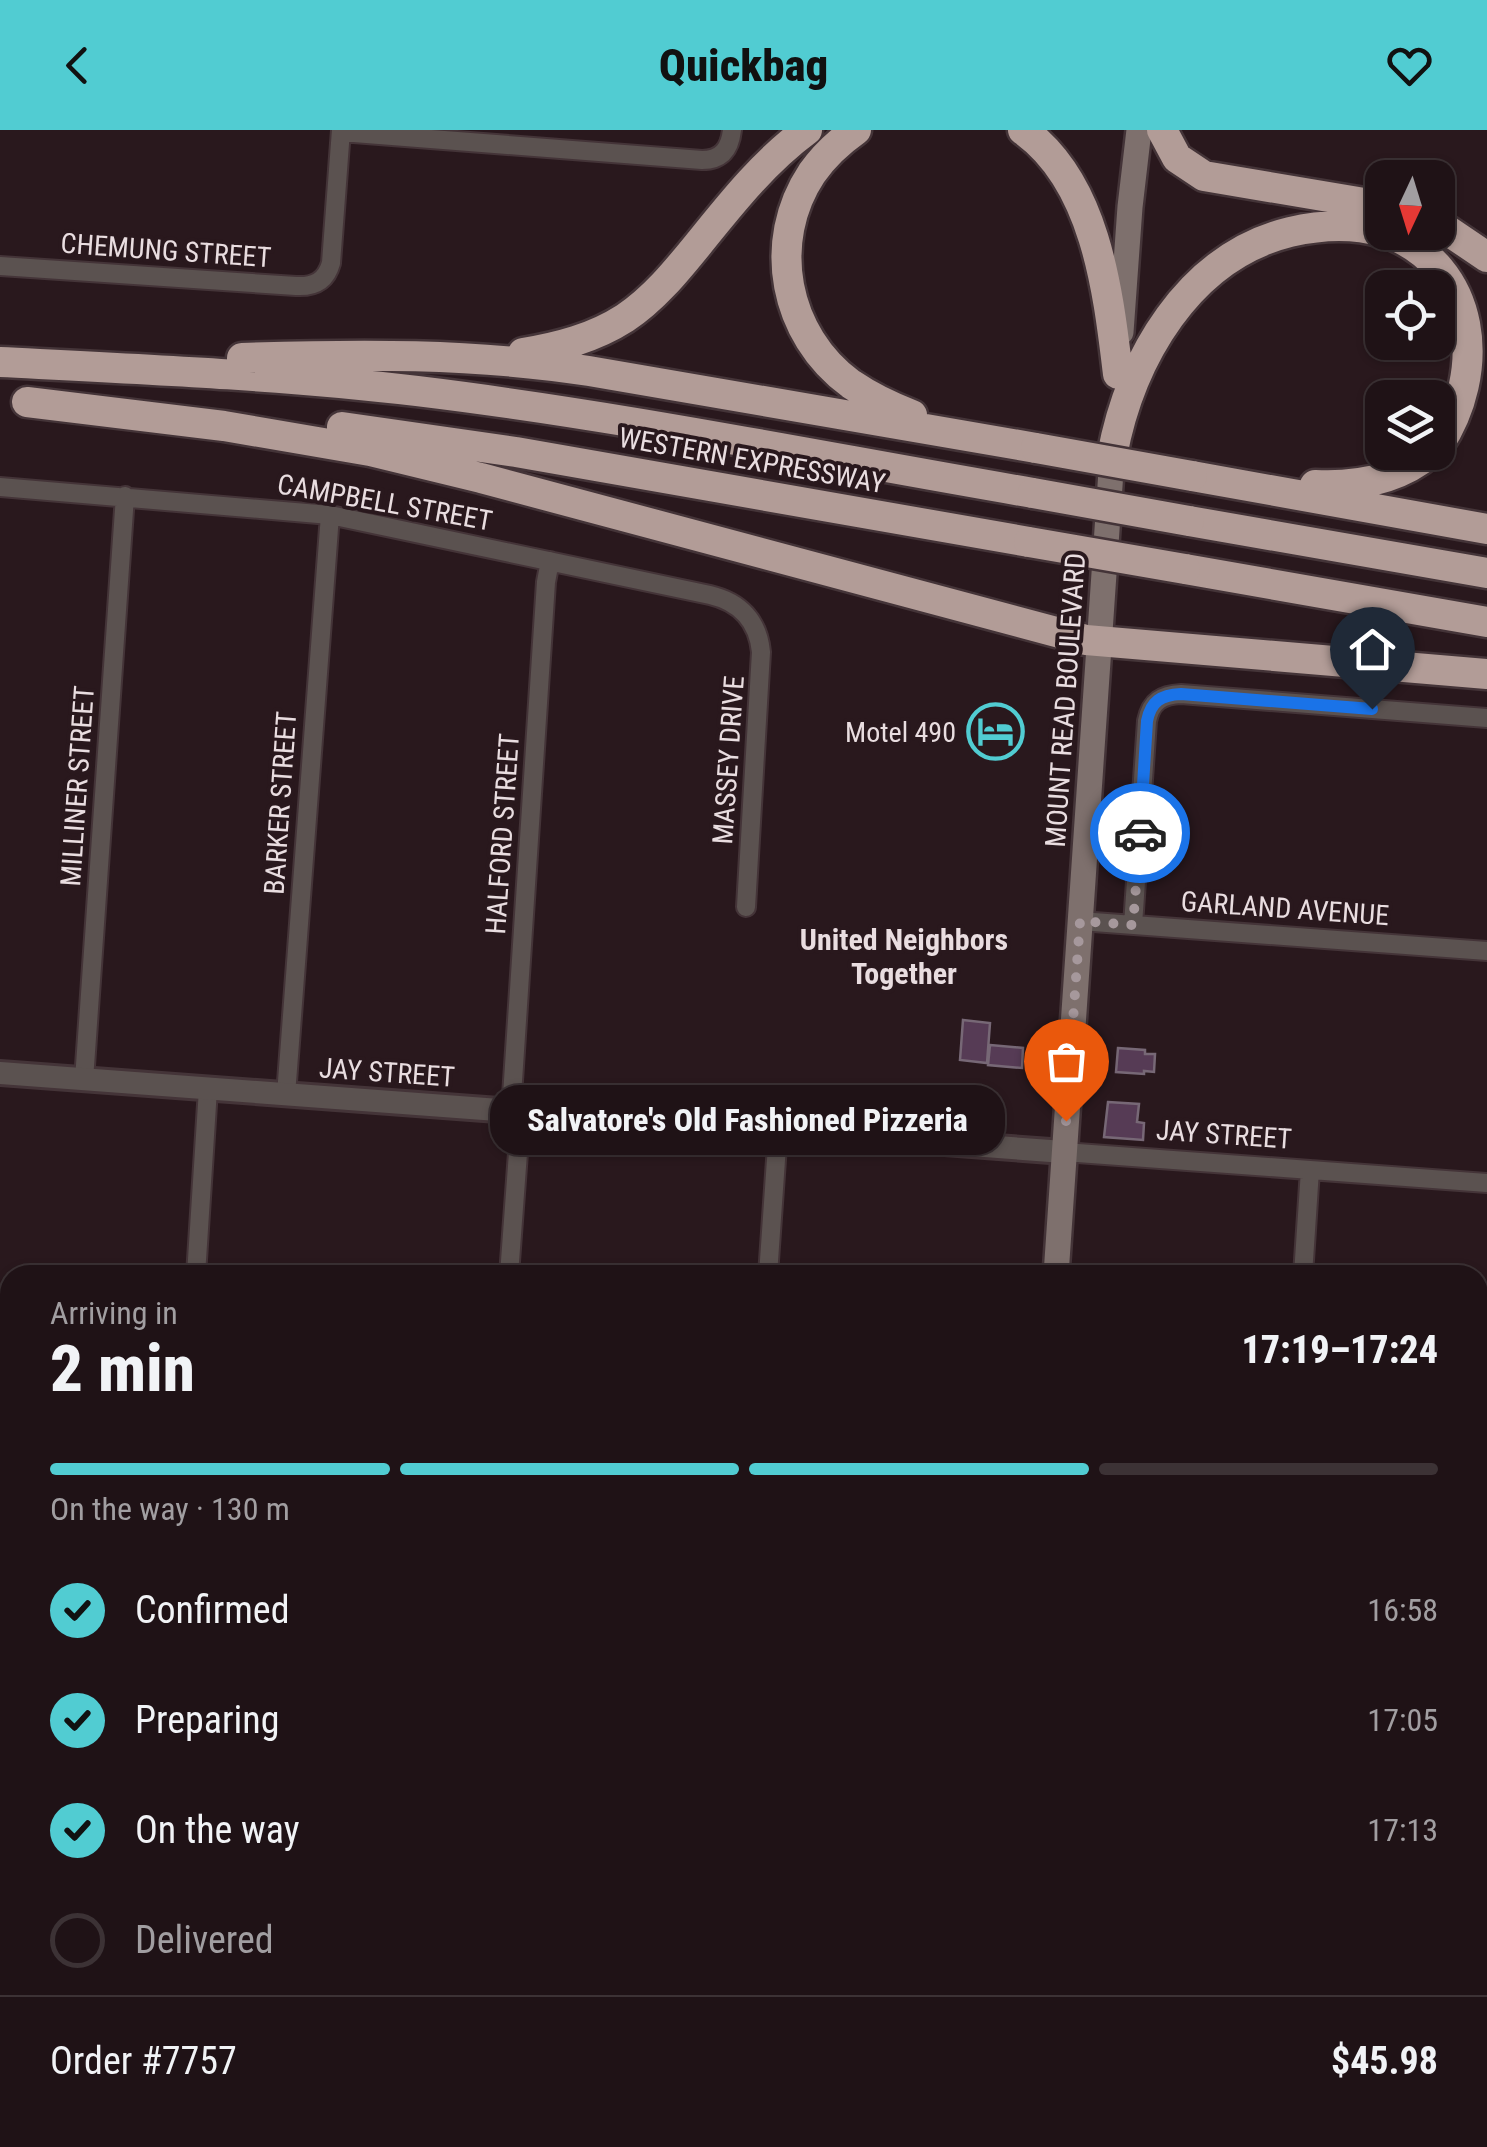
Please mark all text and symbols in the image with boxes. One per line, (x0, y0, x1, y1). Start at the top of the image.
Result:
icon: back (50, 38, 105, 93)
icon: heart (1382, 38, 1437, 93)
text: Quickbag (659, 39, 828, 92)
north arrow (1365, 160, 1455, 250)
map controls (1365, 160, 1455, 470)
street label: CHEMUNG STREET (60, 227, 272, 274)
button: locate (1365, 270, 1455, 360)
button: layers (1365, 380, 1455, 470)
street label: WESTERN EXPRESSWAY (616, 421, 888, 500)
street label: CAMPBELL STREET (275, 467, 495, 538)
street label: MOUNT READ BOULEVARD (1039, 552, 1092, 848)
pin (1330, 607, 1415, 710)
icon: home (1345, 622, 1400, 677)
street label: MASSEY DRIVE (706, 675, 751, 846)
street label: MILLINER STREET (54, 685, 101, 887)
hotel icon: Motel 490 (965, 702, 1025, 762)
street label: BARKER STREET (258, 710, 303, 896)
place label: Motel 490 (845, 716, 956, 749)
street label: HALFORD STREET (479, 732, 526, 936)
courier (1090, 783, 1190, 883)
icon: car (1113, 806, 1168, 861)
street label: GARLAND AVENUE (1180, 885, 1390, 932)
district label: United Neighbors Together (800, 922, 1008, 991)
pin (1024, 1019, 1109, 1122)
icon: bag (1039, 1034, 1094, 1089)
street label: JAY STREET (318, 1051, 456, 1094)
callout: Salvatore's Old Fashioned Pizzeria (491, 1086, 1006, 1156)
text: Salvatore's Old Fashioned Pizzeria (527, 1101, 968, 1139)
street label: JAY STREET (1155, 1113, 1293, 1156)
text: Arriving in (50, 1294, 178, 1332)
text: 17:19–17:24 (1241, 1328, 1438, 1372)
text: 2 min (50, 1331, 195, 1407)
text: On the way · 130 m (50, 1490, 290, 1528)
icon: check (50, 1583, 105, 1638)
text: Confirmed (135, 1588, 290, 1632)
text: 16:58 (1367, 1591, 1438, 1629)
icon: check (50, 1693, 105, 1748)
text: Preparing (135, 1698, 280, 1742)
text: 17:05 (1367, 1701, 1438, 1739)
icon: check (50, 1803, 105, 1858)
text: On the way (135, 1808, 300, 1852)
text: 17:13 (1367, 1811, 1438, 1849)
text: Delivered (135, 1918, 274, 1962)
text: Order #7757 (50, 2039, 237, 2083)
text: $45.98 (1331, 2039, 1438, 2083)

